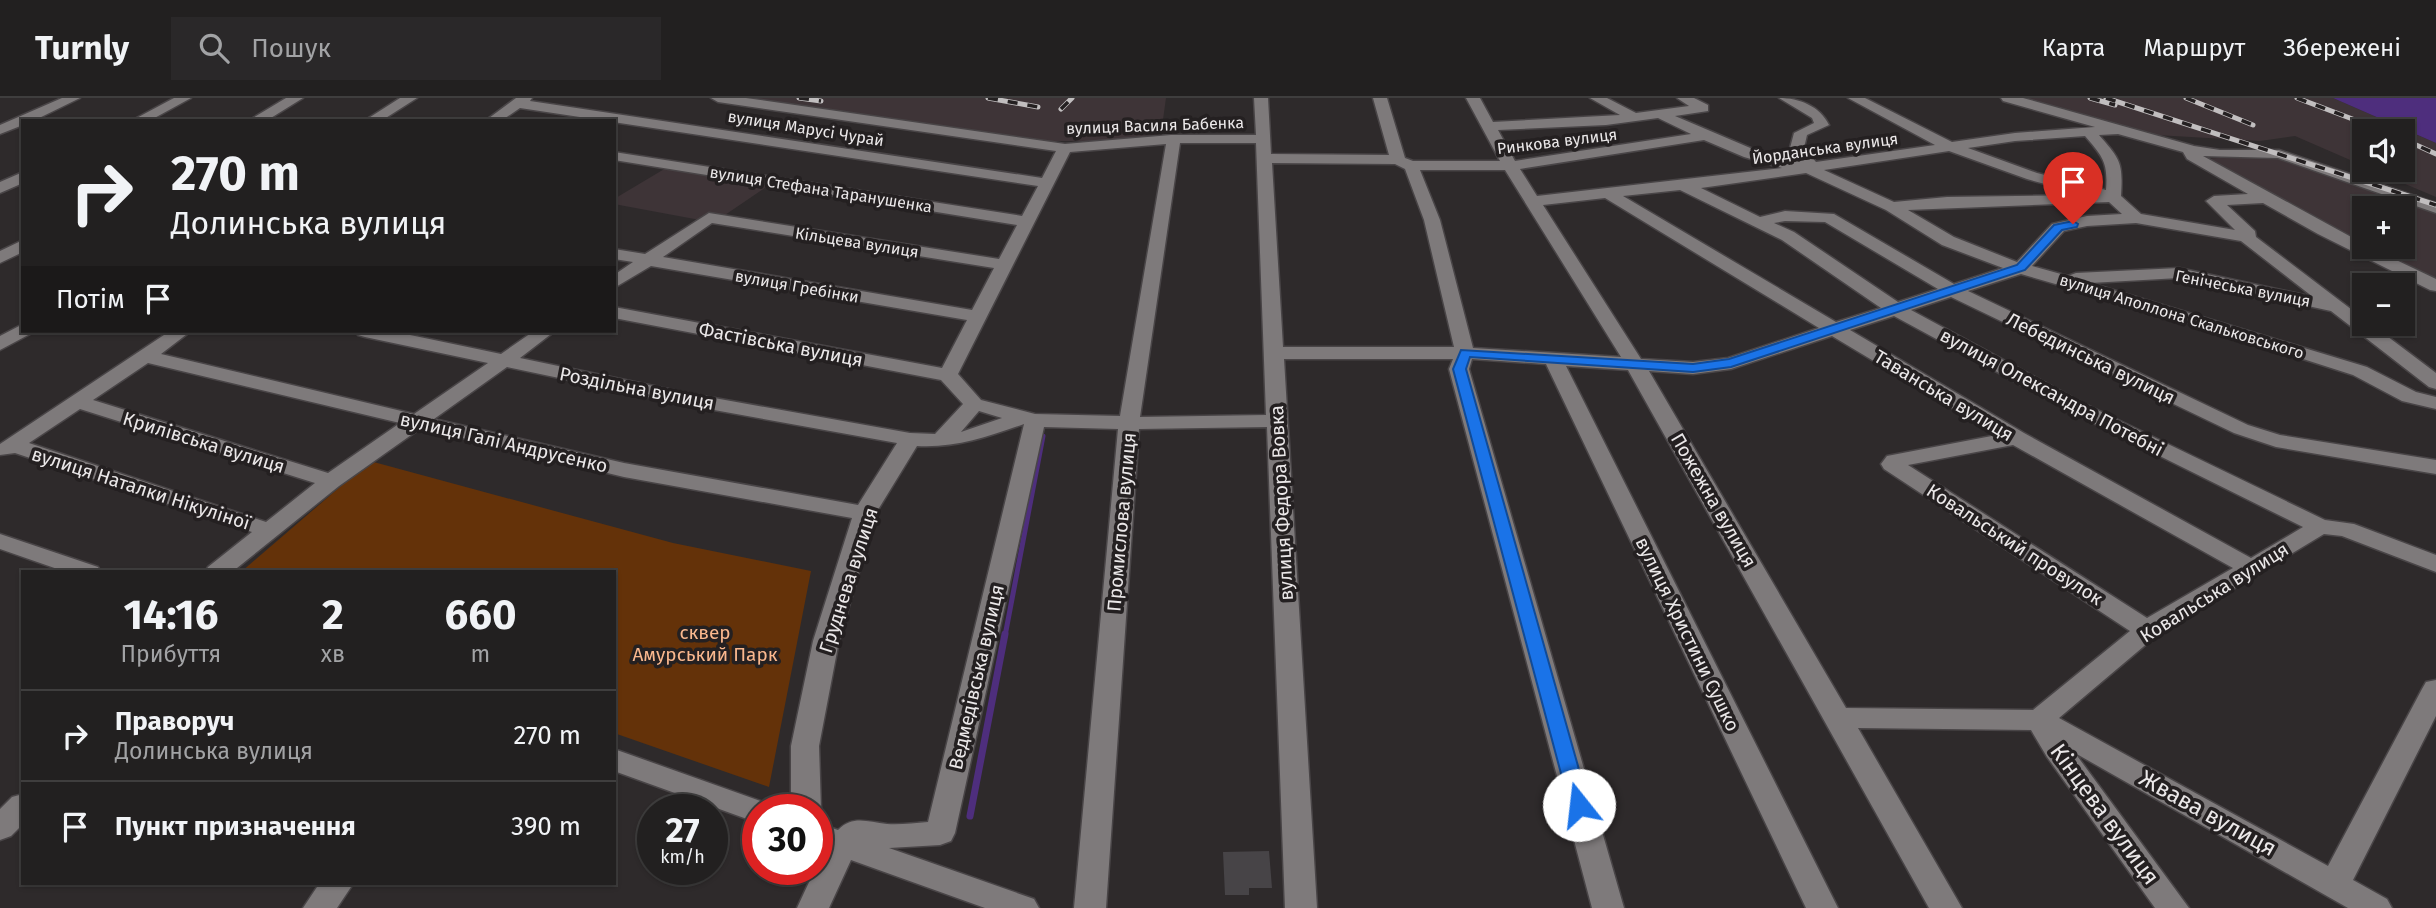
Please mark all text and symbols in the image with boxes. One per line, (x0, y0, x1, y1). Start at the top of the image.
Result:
search box (171, 17, 661, 80)
text: Turnly (35, 28, 129, 68)
icon: search (195, 29, 233, 67)
text: Пошук (251, 33, 331, 64)
text: Карта (2042, 34, 2105, 62)
text: Маршрут (2143, 34, 2245, 62)
text: Збережені (2283, 34, 2401, 62)
street label: вулиця Марусі Чурай (726, 107, 885, 150)
street label: вулиця Василя Бабенка (1066, 113, 1244, 138)
map controls (2352, 119, 2415, 336)
button: sound (2352, 119, 2415, 182)
street label: Ринкова вулиця (1496, 125, 1618, 158)
street label: Йорданська вулиця (1751, 129, 1899, 168)
text: 270 m (171, 144, 300, 203)
icon: right (56, 147, 147, 238)
pin (2043, 152, 2103, 224)
street label: вулиця Стефана Таранушенка (708, 163, 933, 216)
icon: arrive (2054, 163, 2092, 201)
button: + (2352, 196, 2415, 259)
text: Долинська вулиця (171, 204, 446, 242)
street label: Кільцева вулиця (794, 223, 920, 262)
street label: вулиця Гребінки (734, 266, 860, 307)
street label: Генічеська вулиця (2174, 266, 2312, 311)
street label: вулиця Аполлона Скальковського (2057, 270, 2306, 363)
button: − (2352, 273, 2415, 336)
icon: arrive (139, 280, 177, 318)
text: Потім (56, 284, 125, 315)
street label: Лебединська вулиця (2003, 308, 2179, 409)
street label: Фастівська вулиця (697, 317, 865, 372)
street label: вулиця Олександра Потебні (1936, 324, 2167, 461)
street label: Таванська вулиця (1870, 345, 2018, 446)
street label: Роздільна вулиця (558, 362, 716, 415)
street label: вулиця Федора Вовка (1265, 405, 1298, 601)
street label: Крилівська вулиця (120, 407, 288, 478)
street label: вулиця Галі Андрусенко (398, 407, 610, 478)
street label: Пожежна вулиця (1666, 429, 1761, 571)
street label: Промислова вулиця (1102, 431, 1141, 613)
street label: вулиця Наталки Нікуліної (29, 442, 253, 535)
street label: Ковальський провулок (1922, 479, 2107, 610)
street label: Груднева вулиця (814, 504, 883, 656)
street label: вулиця Христини Сушко (1630, 533, 1745, 735)
street label: Ковальська вулиця (2136, 537, 2293, 647)
street label: Ведмедівська вулиця (944, 582, 1009, 772)
text: 14:16 (123, 590, 218, 640)
text: 2 (322, 590, 344, 640)
text: 660 (445, 590, 516, 640)
park label: сквер Амурський Парк (632, 621, 778, 666)
text: Прибуття (121, 640, 221, 668)
text: хв (321, 640, 345, 668)
text: m (471, 640, 490, 668)
text: Праворуч (115, 706, 234, 737)
icon: right (56, 717, 94, 755)
text: 270 m (513, 720, 581, 751)
text: Долинська вулиця (115, 737, 313, 765)
street label: Кінцева вулиця (2044, 738, 2166, 890)
street label: Жвава вулиця (2135, 764, 2281, 862)
position arrow (1542, 768, 1616, 842)
speed limit sign: 30 (742, 794, 833, 885)
icon: arrive (56, 808, 94, 846)
text: 27 (665, 809, 700, 851)
text: Пункт призначення (115, 811, 356, 842)
text: 390 m (511, 811, 581, 842)
text: km/h (660, 846, 705, 868)

